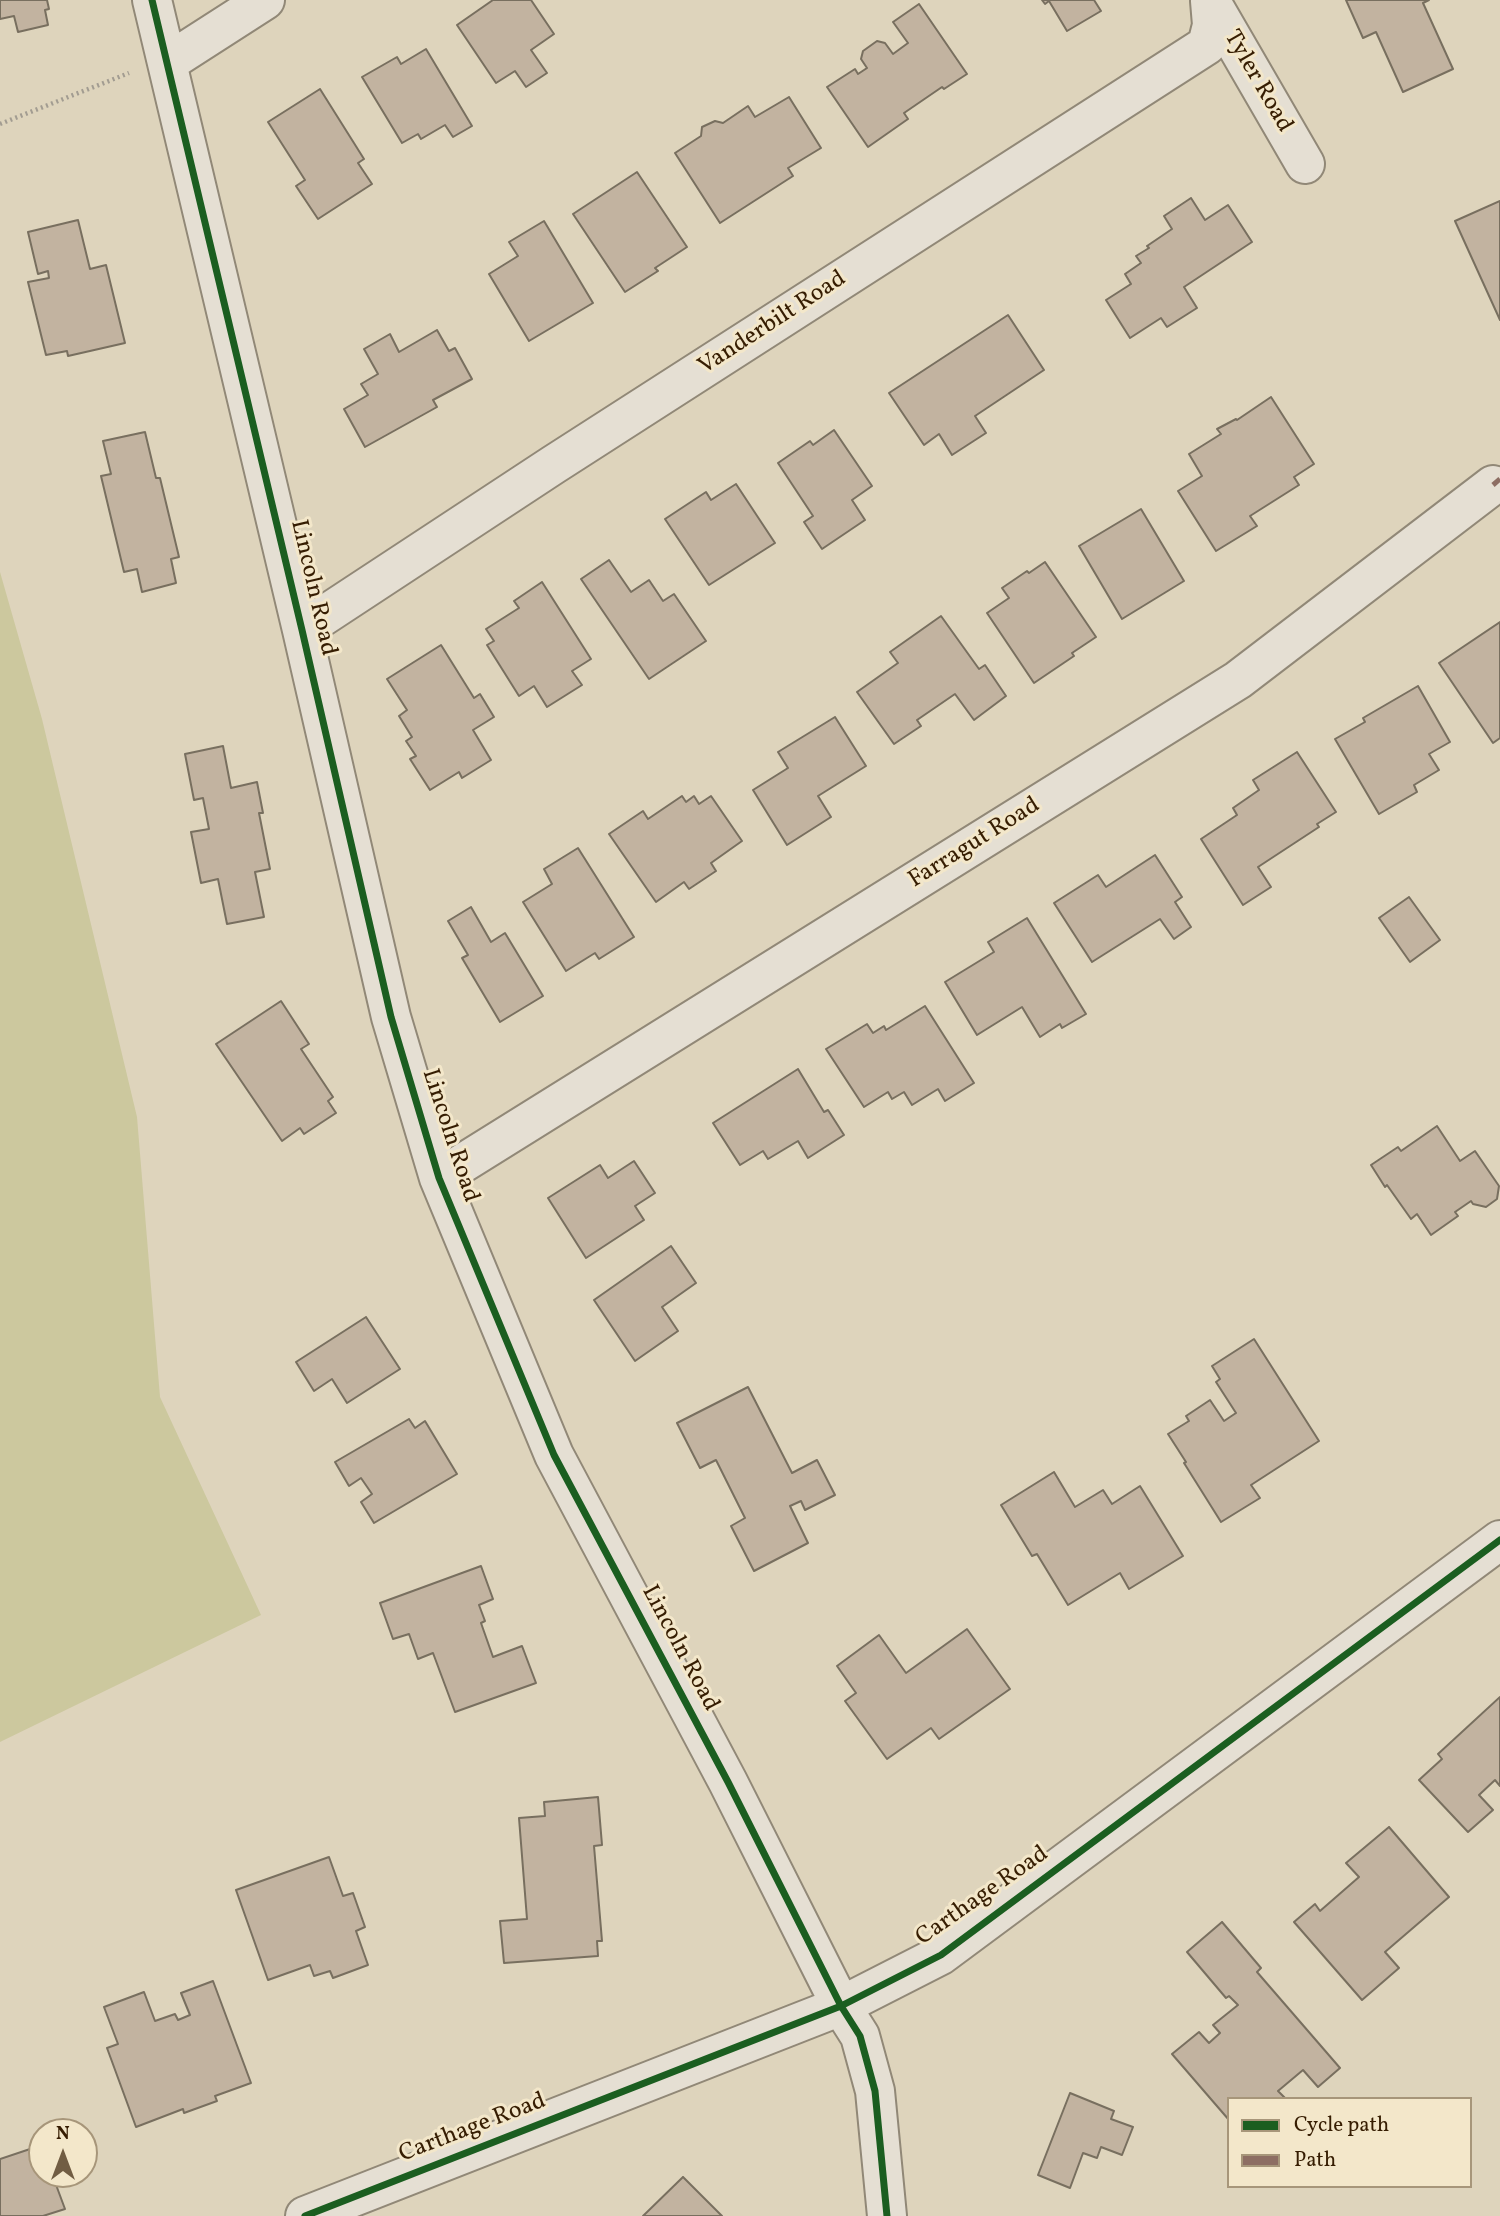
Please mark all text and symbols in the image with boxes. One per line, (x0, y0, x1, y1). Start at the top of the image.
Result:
street label: Tyler Road (1216, 26, 1298, 138)
street label: Vanderbilt Road (694, 265, 852, 383)
street label: Lincoln Road (282, 517, 342, 659)
street label: Farragut Road (904, 792, 1046, 896)
street label: Lincoln Road (414, 1066, 484, 1206)
street label: Lincoln Road (634, 1581, 724, 1717)
street label: Carthage Road (911, 1841, 1055, 1953)
street label: Carthage Road (395, 2088, 551, 2170)
legend (1227, 2097, 1472, 2188)
text: Cycle path (1294, 2111, 1389, 2140)
north arrow (28, 2118, 98, 2188)
text: N (56, 2121, 70, 2147)
text: Path (1294, 2146, 1336, 2175)

